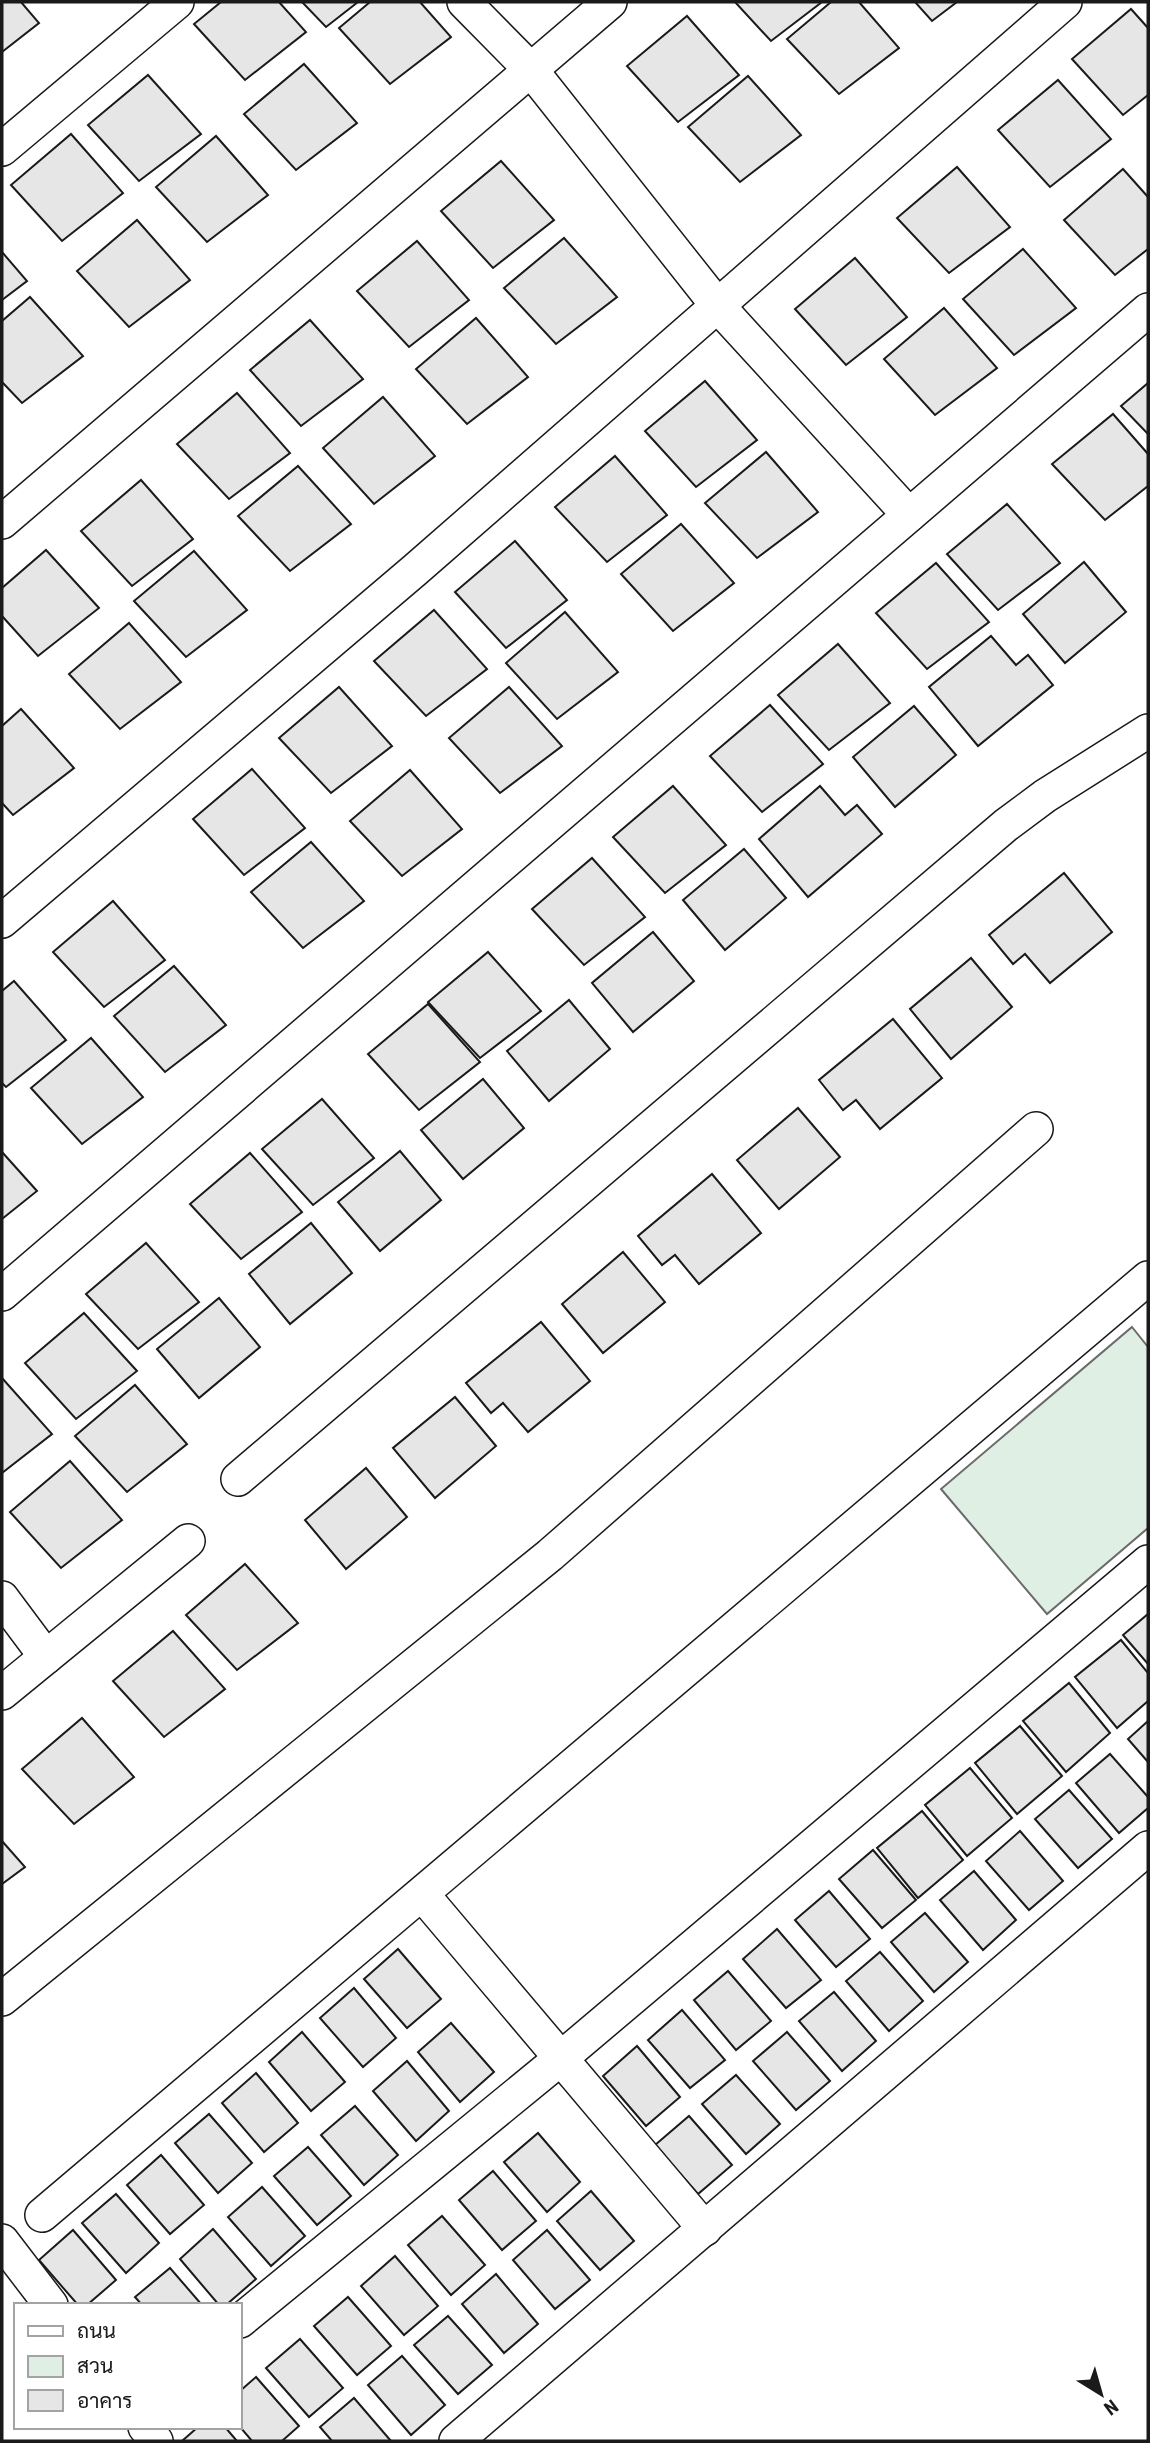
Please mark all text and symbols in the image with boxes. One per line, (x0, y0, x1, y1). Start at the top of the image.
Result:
legend (14, 2303, 242, 2429)
text: ถนน (77, 2319, 116, 2343)
text: สวน (77, 2354, 113, 2378)
north arrow (1066, 2359, 1136, 2429)
text: อาคาร (77, 2389, 133, 2413)
text: N (1099, 2394, 1122, 2420)

